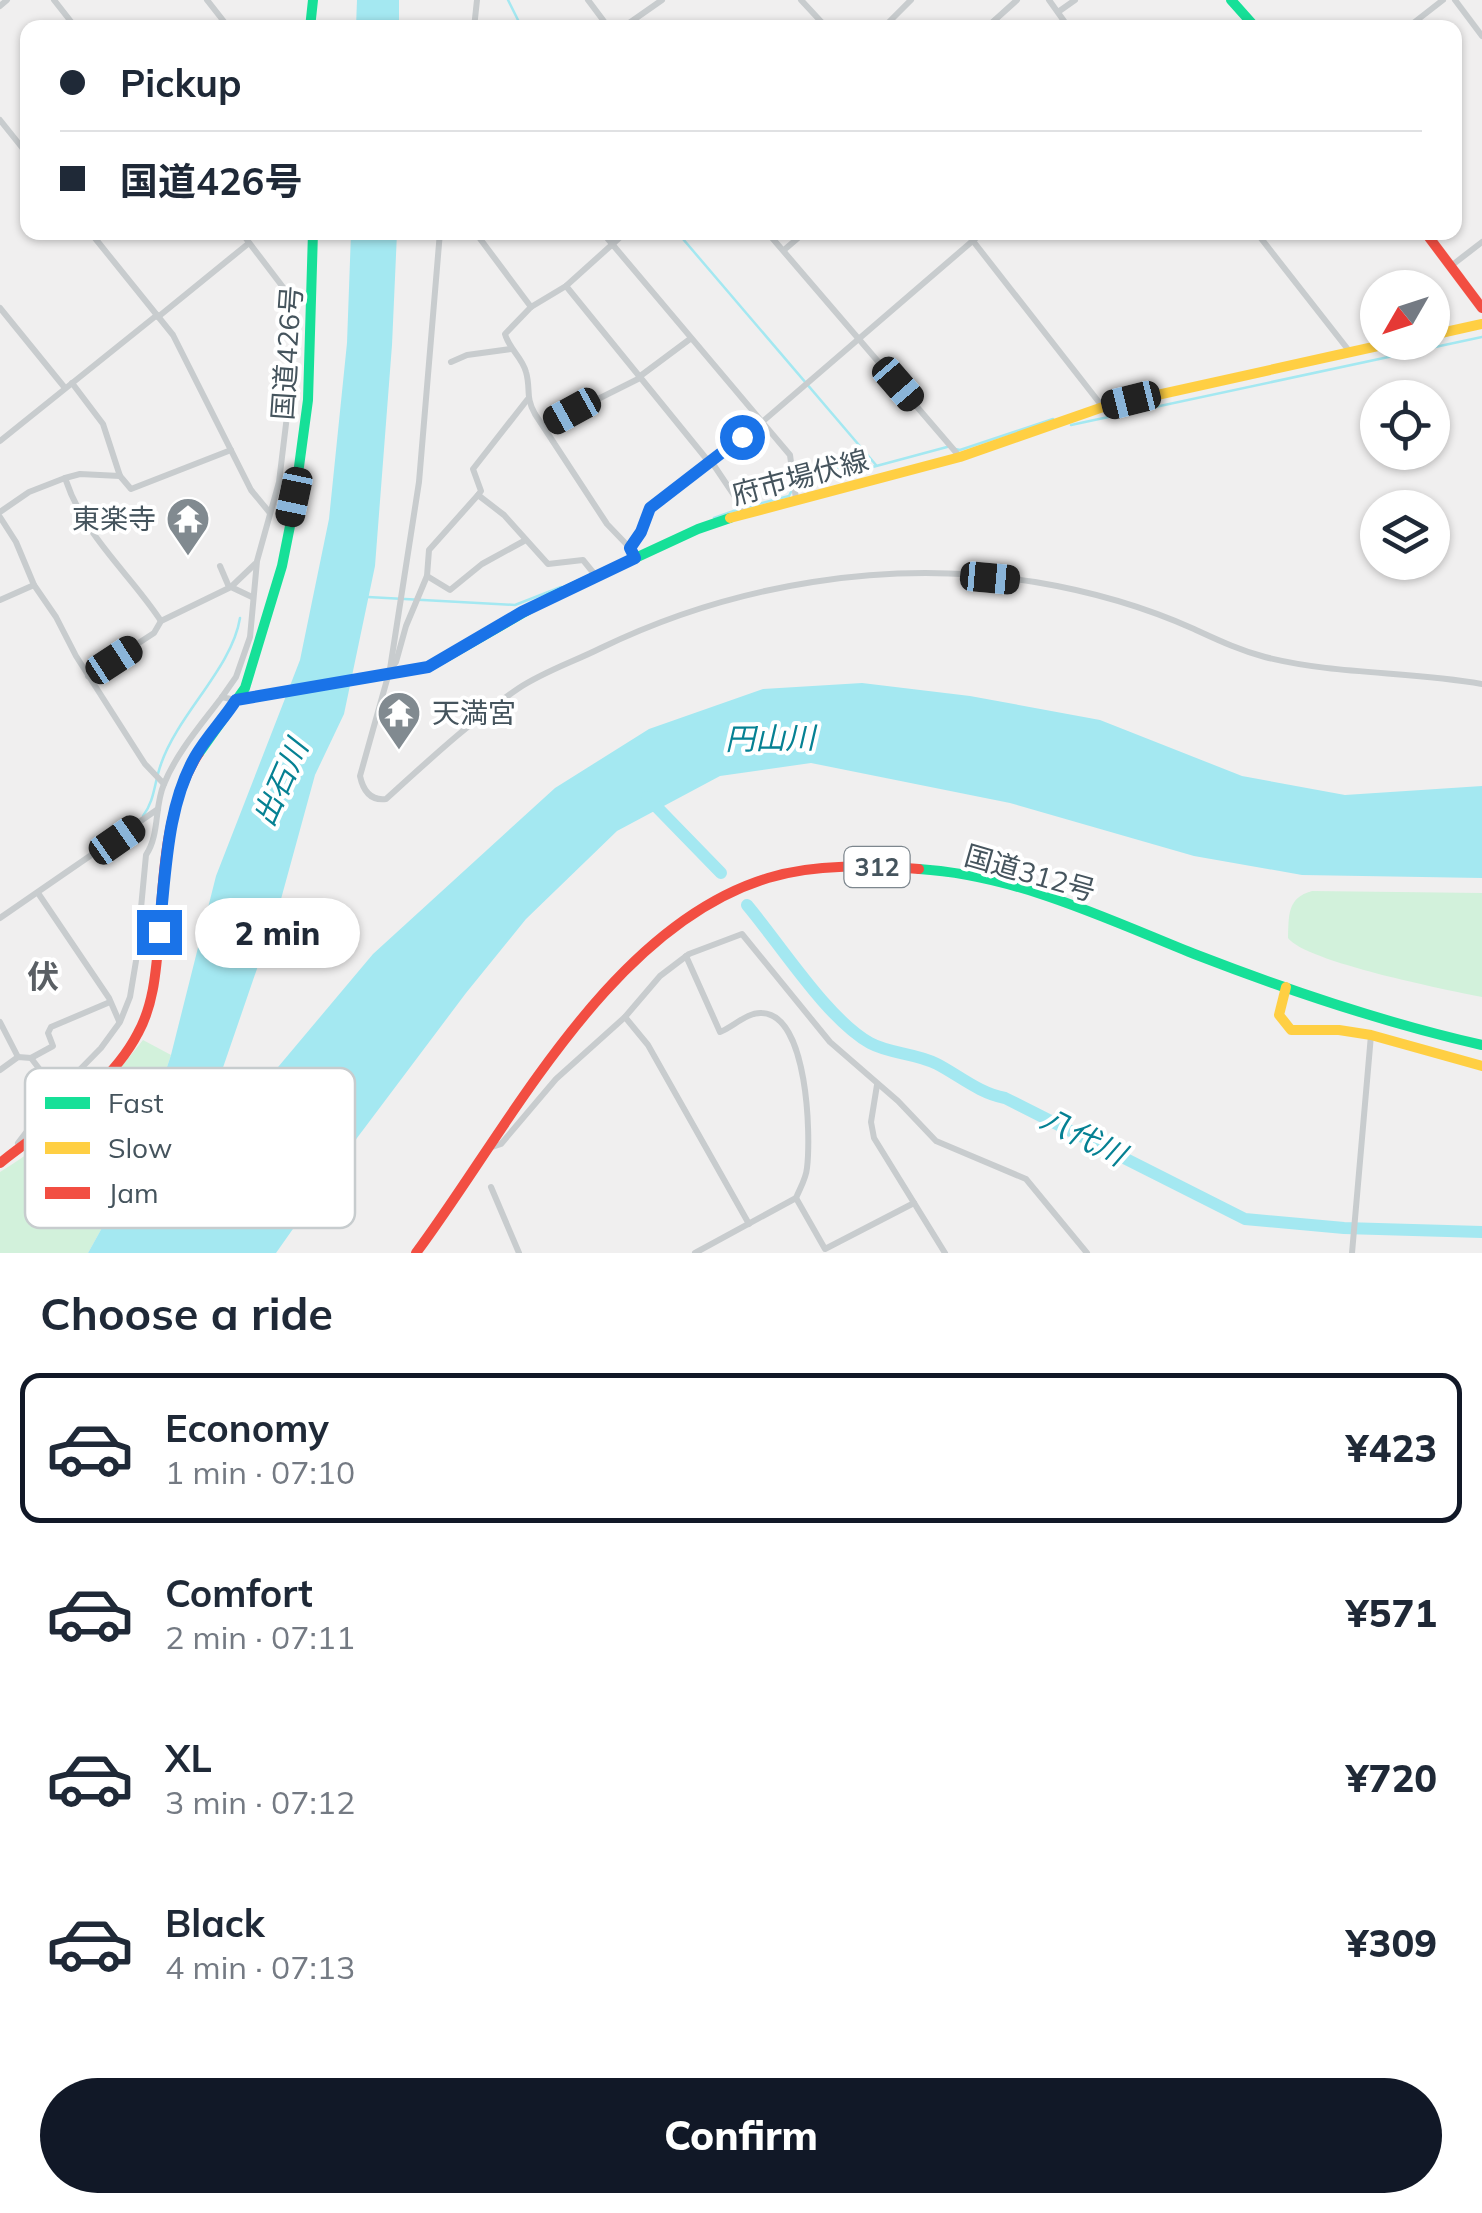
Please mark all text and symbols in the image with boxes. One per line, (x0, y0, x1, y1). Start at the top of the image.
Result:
text: Pickup (120, 59, 242, 107)
text: 国道426号 (120, 157, 302, 205)
north arrow (1360, 270, 1450, 360)
map controls (1360, 270, 1450, 580)
street label: 国道426号 (264, 285, 309, 421)
car (867, 352, 929, 416)
car (1098, 378, 1164, 422)
button: locate (1360, 380, 1450, 470)
car (538, 383, 606, 439)
route start (720, 415, 765, 460)
street label: 府市場伏線 (728, 441, 872, 512)
car (273, 465, 315, 529)
button: layers (1360, 490, 1450, 580)
temple icon: 東楽寺 (165, 496, 211, 557)
place label: 東楽寺 (72, 501, 156, 536)
car (959, 560, 1021, 596)
car (81, 631, 147, 689)
temple icon: 天満宮 (376, 690, 422, 751)
place label: 天満宮 (432, 695, 516, 730)
water label: 円山川 (725, 718, 818, 758)
water label: 出石川 (244, 731, 317, 831)
car (84, 811, 150, 869)
street label: 国道312号 (961, 837, 1100, 908)
road number: 312 (844, 847, 910, 887)
callout: 2 min (194, 897, 359, 967)
route end (137, 910, 182, 955)
text: 2 min (235, 913, 320, 953)
district label: 伏 (27, 956, 59, 996)
legend (25, 1068, 355, 1228)
text: Fast (108, 1085, 164, 1120)
water label: 八代川 (1035, 1099, 1135, 1175)
text: Slow (108, 1130, 172, 1165)
text: Jam (108, 1175, 159, 1210)
text: Choose a ride (40, 1285, 333, 1341)
icon: car (45, 1403, 135, 1493)
text: Economy (165, 1404, 329, 1452)
text: ¥423 (1346, 1424, 1437, 1472)
text: 1 min · 07:10 (165, 1452, 355, 1492)
icon: car (45, 1568, 135, 1658)
text: Comfort (165, 1569, 313, 1617)
text: ¥571 (1346, 1589, 1437, 1637)
text: 2 min · 07:11 (165, 1617, 355, 1657)
icon: car (45, 1733, 135, 1823)
text: XL (165, 1734, 212, 1782)
text: ¥720 (1346, 1754, 1437, 1802)
text: 3 min · 07:12 (165, 1782, 355, 1822)
icon: car (45, 1898, 135, 1988)
text: Black (165, 1899, 265, 1947)
text: ¥309 (1346, 1919, 1437, 1967)
text: 4 min · 07:13 (165, 1947, 355, 1987)
button: Confirm (40, 2078, 1442, 2193)

